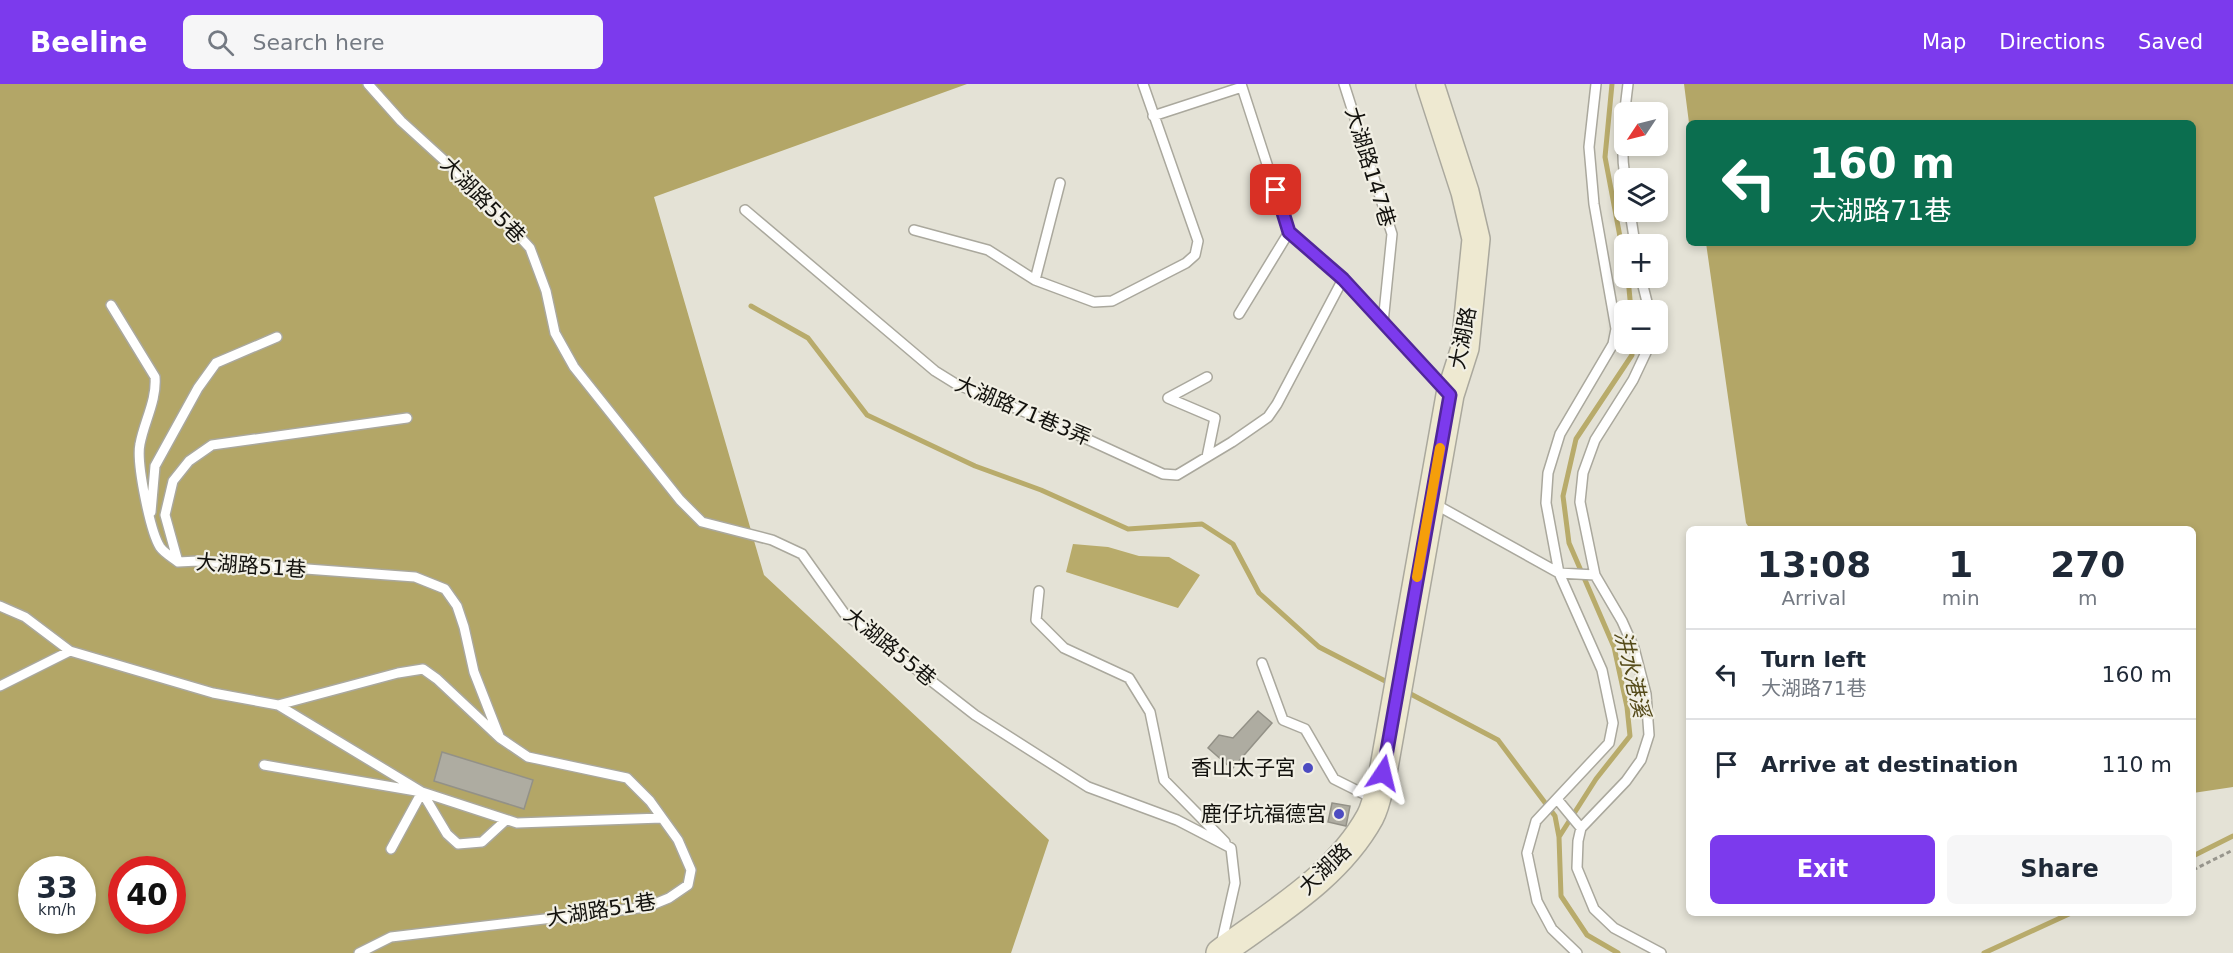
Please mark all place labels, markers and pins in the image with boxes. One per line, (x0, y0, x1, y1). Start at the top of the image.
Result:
pin (1250, 164, 1301, 215)
place label: 香山太子宮 (1191, 756, 1296, 780)
marker: 香山太子宮 (1301, 761, 1315, 775)
place label: 鹿仔坑福德宮 (1201, 802, 1327, 826)
marker: 鹿仔坑福德宮 (1332, 807, 1346, 821)

